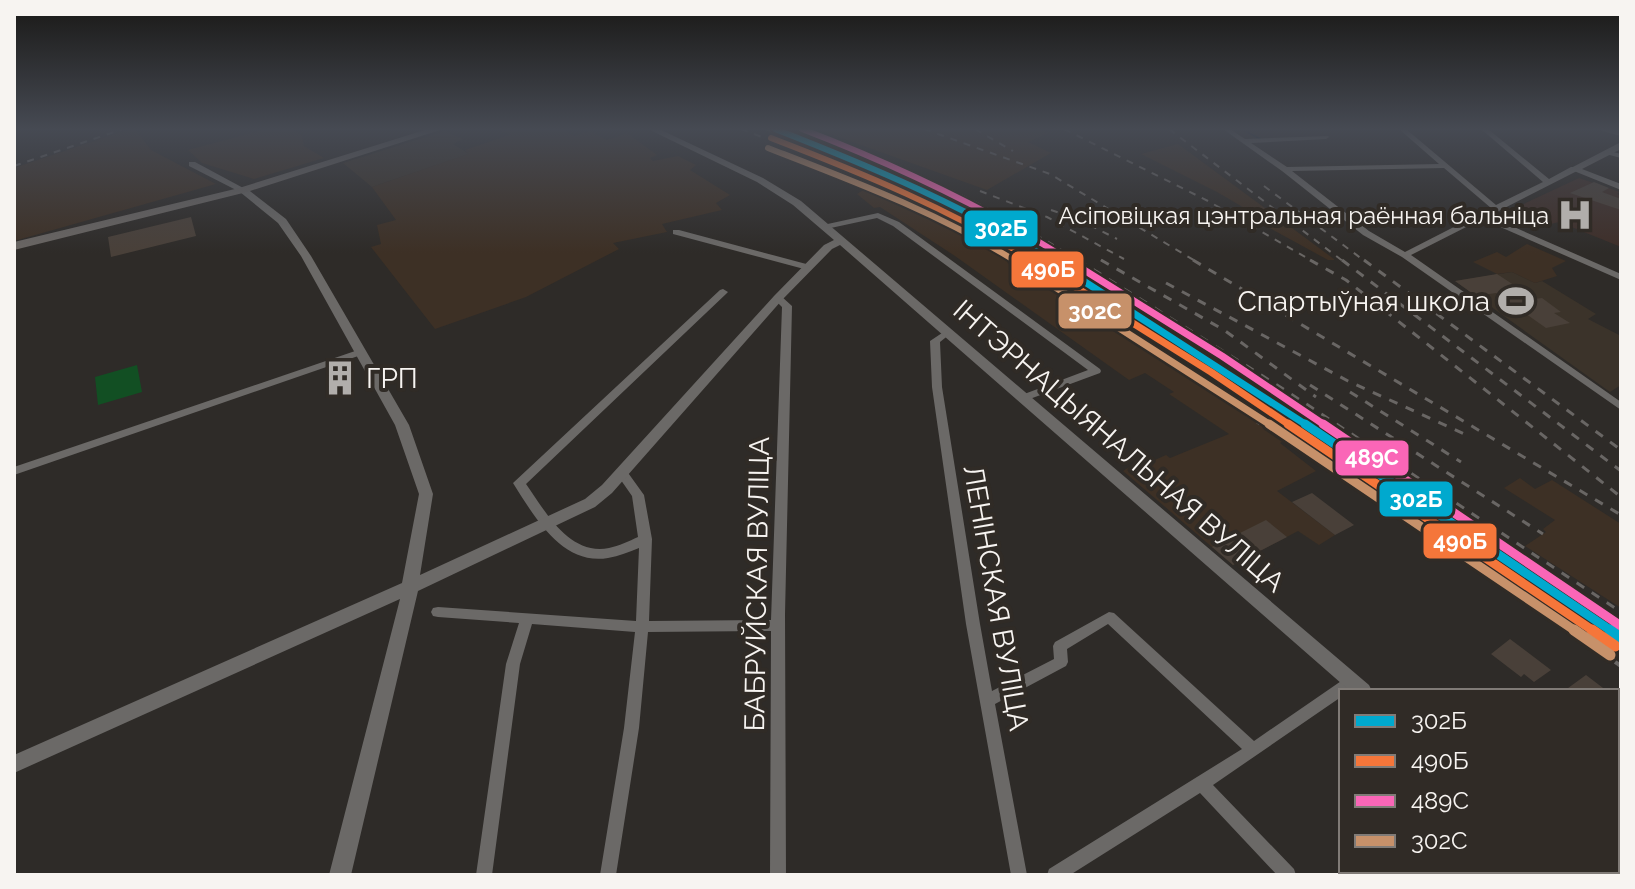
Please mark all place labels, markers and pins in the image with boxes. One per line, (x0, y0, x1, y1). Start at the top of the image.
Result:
hospital icon: Асіповіцкая цэнтральная раённая бальніца (1556, 196, 1594, 234)
place label: Асіповіцкая цэнтральная раённая бальніца (1058, 201, 1549, 230)
sports icon: Спартыўная школа (1497, 282, 1535, 320)
place label: Спартыўная школа (1238, 285, 1490, 318)
building icon: ГРП (321, 359, 359, 397)
place label: ГРП (366, 362, 418, 395)

